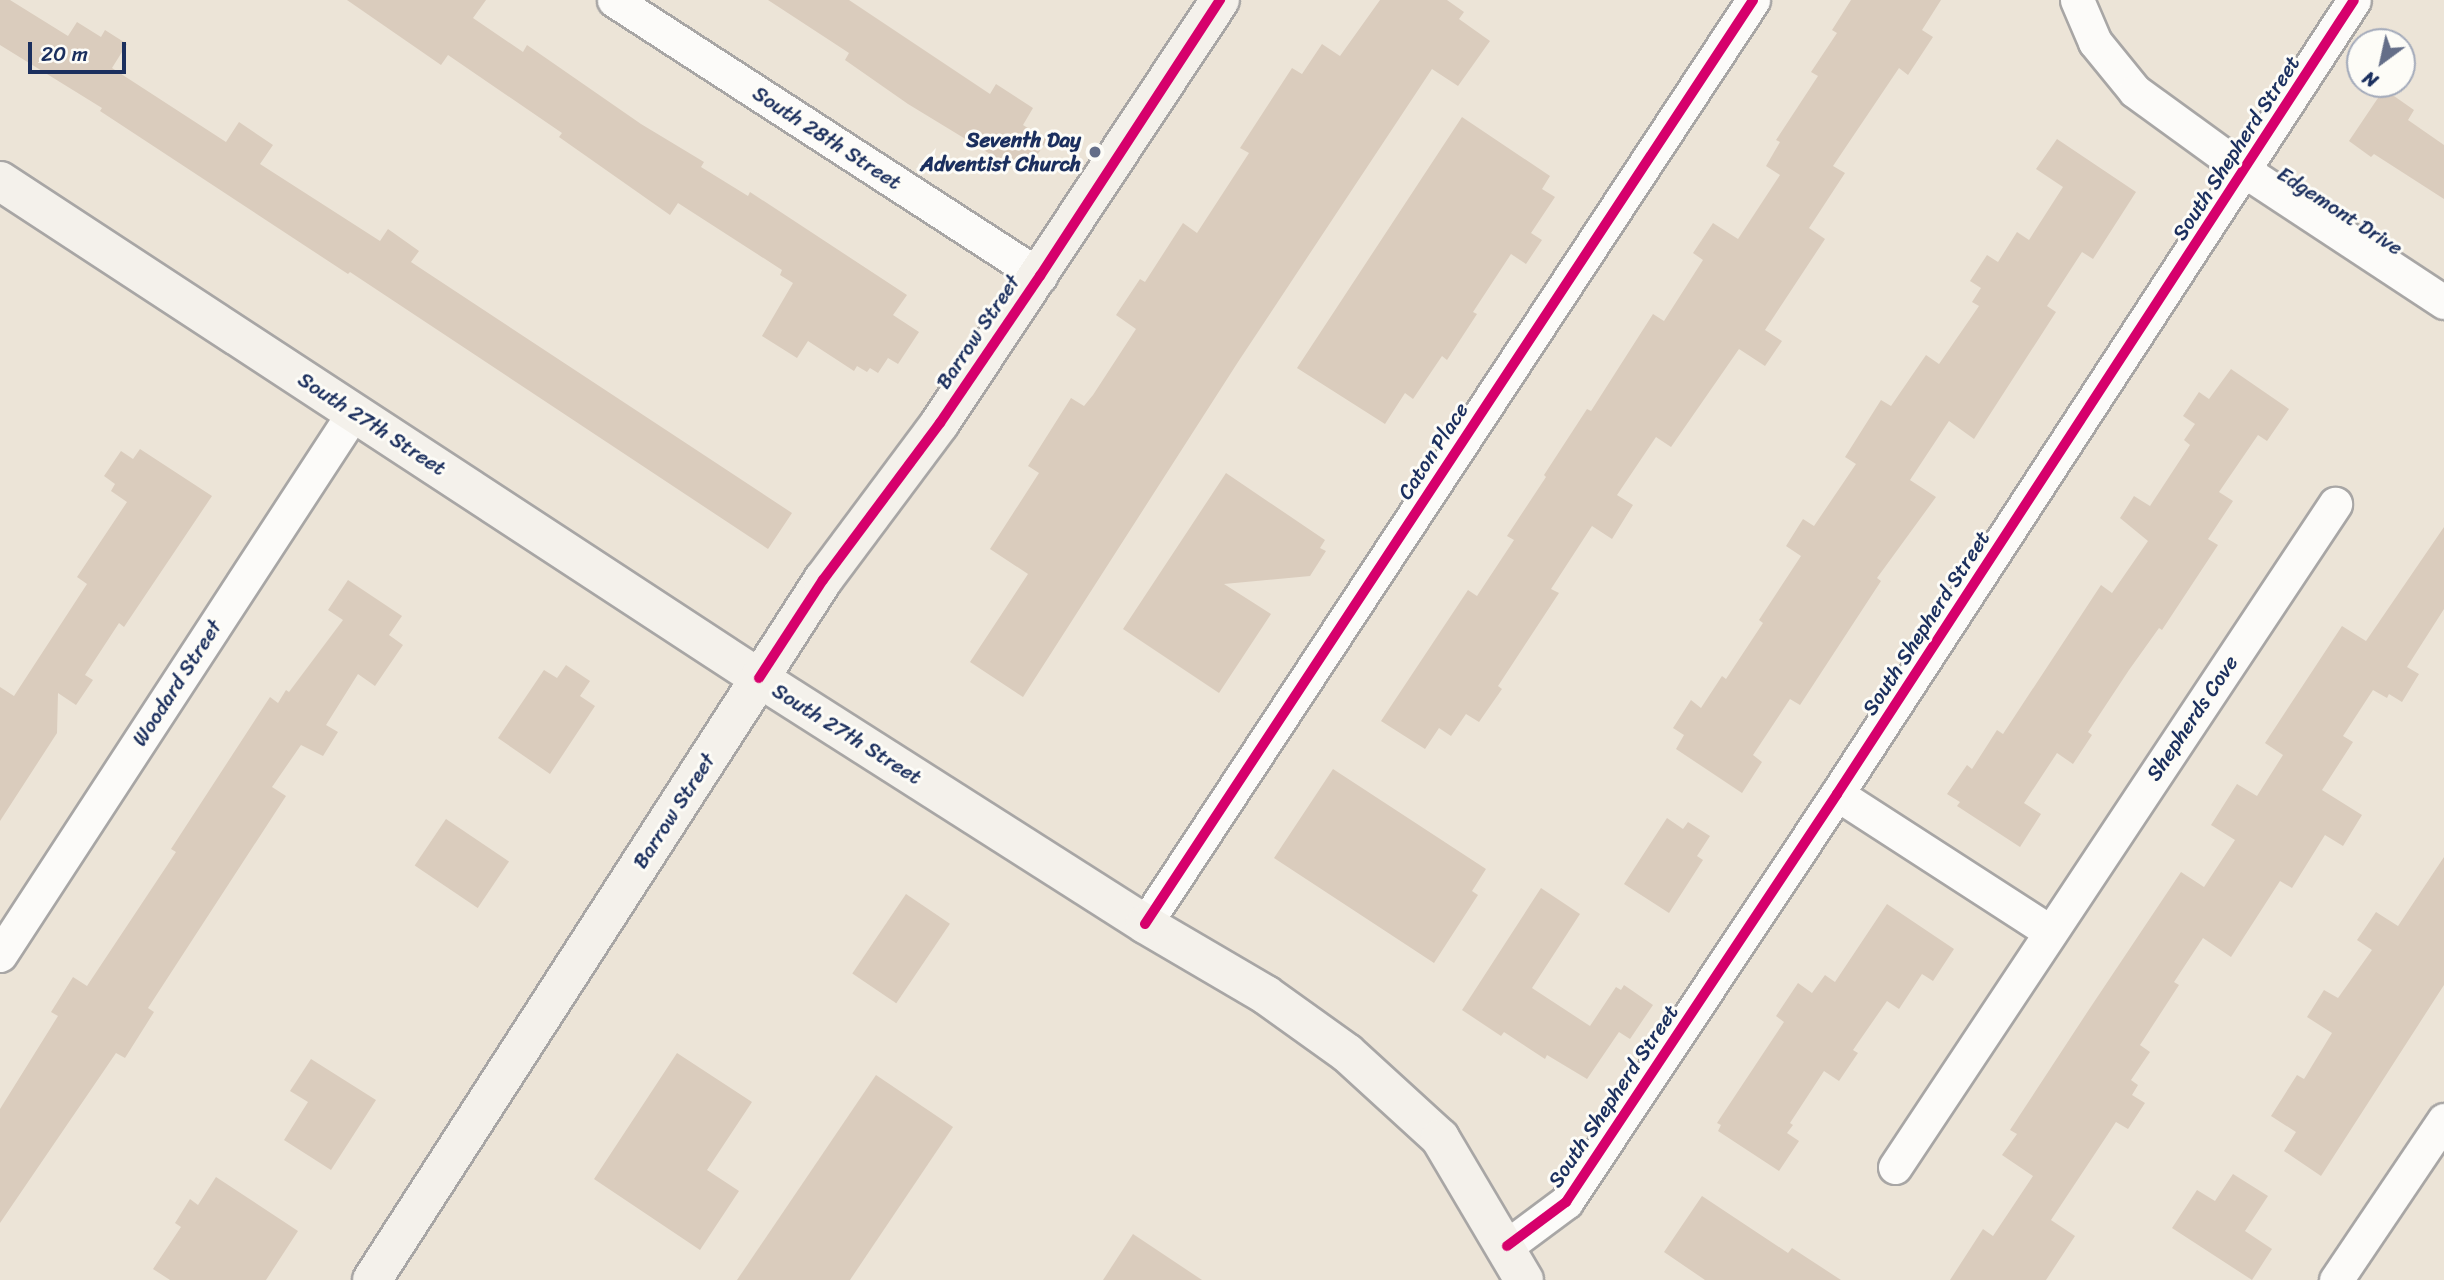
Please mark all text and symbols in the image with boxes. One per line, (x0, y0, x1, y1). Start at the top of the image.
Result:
scale bar (32, 28, 130, 72)
north arrow (2346, 28, 2416, 98)
text: 20 m (41, 35, 88, 73)
street label: South Shepherd Street (2167, 51, 2305, 245)
text: N (2356, 62, 2385, 97)
street label: South 28th Street (748, 81, 906, 195)
place label: Seventh Day Adventist Church (920, 127, 1081, 177)
marker: Seventh Day Adventist Church (1087, 144, 1103, 160)
street label: Edgemont Drive (2273, 161, 2407, 261)
street label: Barrow Street (930, 270, 1026, 394)
street label: South 27th Street (293, 367, 451, 481)
street label: Caton Place (1392, 398, 1474, 504)
street label: South Shepherd Street (1857, 526, 1995, 720)
street label: Woodard Street (127, 615, 227, 751)
street label: Shepherds Cove (2141, 650, 2243, 786)
street label: South 27th Street (768, 678, 926, 790)
street label: Barrow Street (627, 749, 721, 873)
street label: South Shepherd Street (1543, 1000, 1683, 1192)

